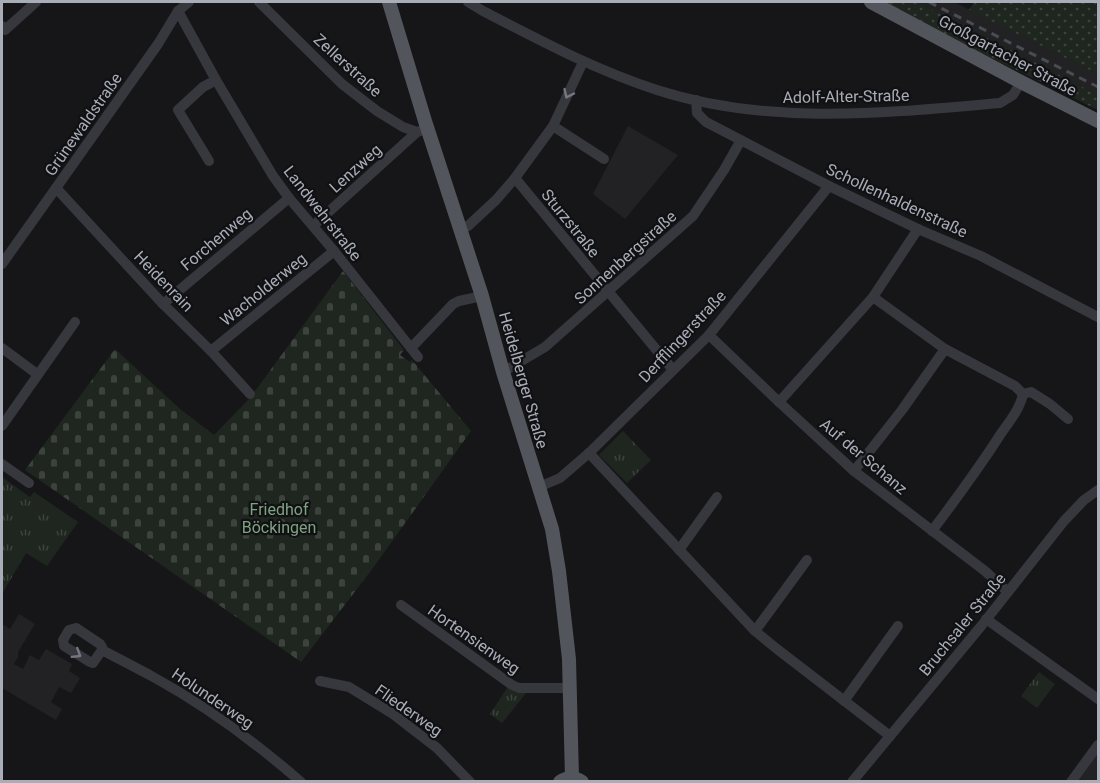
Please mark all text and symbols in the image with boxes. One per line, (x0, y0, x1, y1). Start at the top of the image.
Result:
street label: Großgartacher Straße (935, 11, 1080, 100)
street label: Zellerstraße (310, 30, 386, 101)
street label: Grünewaldstraße (41, 69, 126, 179)
street label: Adolf-Alter-Straße (782, 86, 910, 107)
one-way arrow (563, 87, 575, 98)
street label: Lenzweg (325, 140, 385, 197)
street label: Schollenhaldenstraße (823, 159, 971, 242)
street label: Landwehrstraße (280, 162, 366, 265)
street label: Sturzstraße (537, 185, 604, 261)
street label: Forchenweg (177, 204, 256, 275)
street label: Sonnenbergstraße (570, 207, 680, 308)
street label: Heidenrain (130, 247, 197, 316)
street label: Wacholderweg (216, 249, 310, 330)
street label: Derfflingerstraße (635, 286, 730, 386)
street label: Heidelberger Straße (495, 310, 552, 451)
street label: Auf der Schanz (816, 414, 911, 498)
park label: Friedhof Böckingen (242, 500, 316, 537)
street label: Bruchsaler Straße (915, 569, 1010, 680)
street label: Hortensienweg (424, 601, 523, 678)
one-way arrow (70, 647, 81, 658)
street label: Holunderweg (168, 664, 257, 733)
street label: Fliederweg (371, 680, 446, 740)

